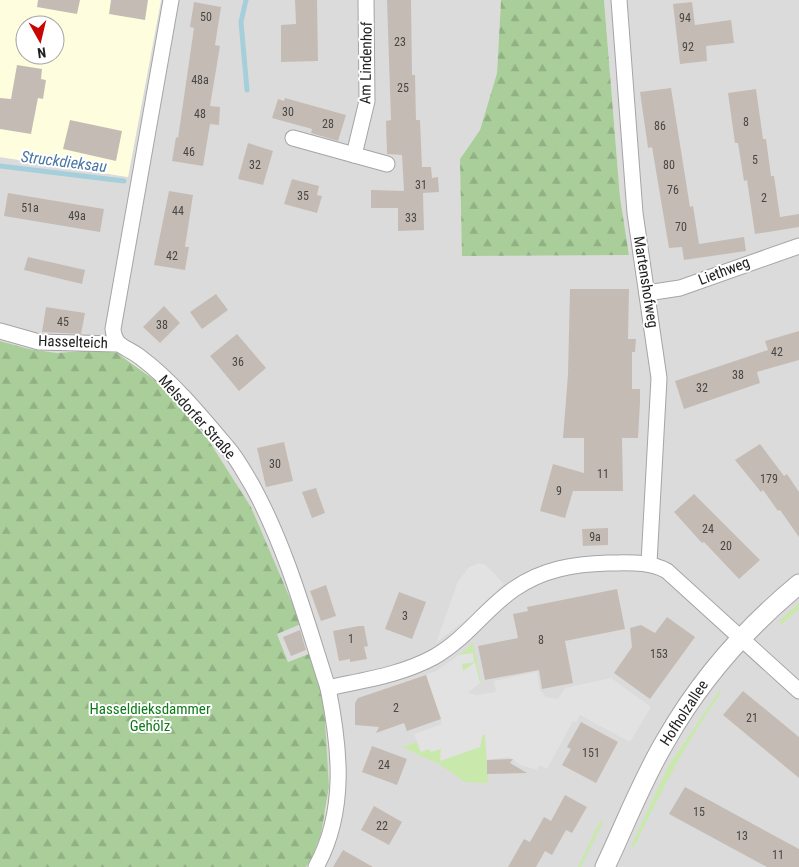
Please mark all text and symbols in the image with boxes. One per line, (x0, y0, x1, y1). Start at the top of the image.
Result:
house number: 50 (200, 10, 212, 24)
house number: 94 (679, 11, 691, 25)
north arrow (15, 15, 65, 65)
street label: Am Lindenhof (356, 21, 376, 104)
house number: 23 (394, 35, 406, 49)
house number: 92 (682, 40, 694, 54)
text: N (36, 44, 47, 61)
house number: 48a (191, 73, 209, 87)
house number: 25 (397, 81, 409, 95)
house number: 30 (282, 105, 294, 119)
house number: 48 (194, 107, 206, 121)
house number: 8 (743, 115, 749, 129)
house number: 28 (322, 117, 334, 131)
house number: 86 (654, 119, 666, 133)
house number: 46 (183, 145, 195, 159)
water label: Struckdieksau (20, 147, 108, 176)
house number: 5 (752, 153, 758, 167)
house number: 32 (249, 158, 261, 172)
house number: 80 (663, 158, 675, 172)
house number: 31 (415, 178, 427, 192)
house number: 76 (667, 183, 679, 197)
house number: 35 (297, 189, 309, 203)
house number: 2 (761, 191, 767, 205)
house number: 51a (21, 201, 39, 215)
house number: 44 (172, 204, 184, 218)
house number: 49a (68, 209, 86, 223)
house number: 33 (405, 211, 417, 225)
house number: 70 (675, 220, 687, 234)
street label: Martenshofweg (630, 235, 662, 329)
house number: 42 (166, 249, 178, 263)
street label: Liethweg (696, 253, 752, 289)
house number: 45 (57, 315, 69, 329)
house number: 38 (156, 318, 168, 332)
street label: Hasselteich (38, 332, 108, 352)
house number: 42 (771, 345, 783, 359)
house number: 36 (232, 355, 244, 369)
house number: 38 (732, 368, 744, 382)
street label: Melsdorfer Straße (155, 371, 239, 463)
house number: 32 (696, 381, 708, 395)
house number: 30 (269, 457, 281, 471)
house number: 11 (597, 467, 609, 481)
house number: 179 (760, 472, 778, 486)
house number: 9 (556, 484, 562, 498)
house number: 24 (702, 522, 714, 536)
house number: 9a (589, 530, 601, 544)
house number: 20 (720, 539, 732, 553)
house number: 3 (402, 609, 408, 623)
house number: 1 (348, 632, 354, 646)
house number: 8 (538, 633, 544, 647)
house number: 153 (650, 647, 668, 661)
street label: Hofholzallee (656, 677, 712, 749)
park label: Hasseldieksdammer Gehölz (90, 700, 211, 735)
house number: 2 (393, 701, 399, 715)
house number: 21 (746, 711, 758, 725)
house number: 151 (582, 746, 600, 760)
house number: 24 (378, 758, 390, 772)
house number: 15 (693, 805, 705, 819)
house number: 22 (376, 819, 388, 833)
house number: 13 (736, 829, 748, 843)
house number: 11 (772, 848, 784, 862)

